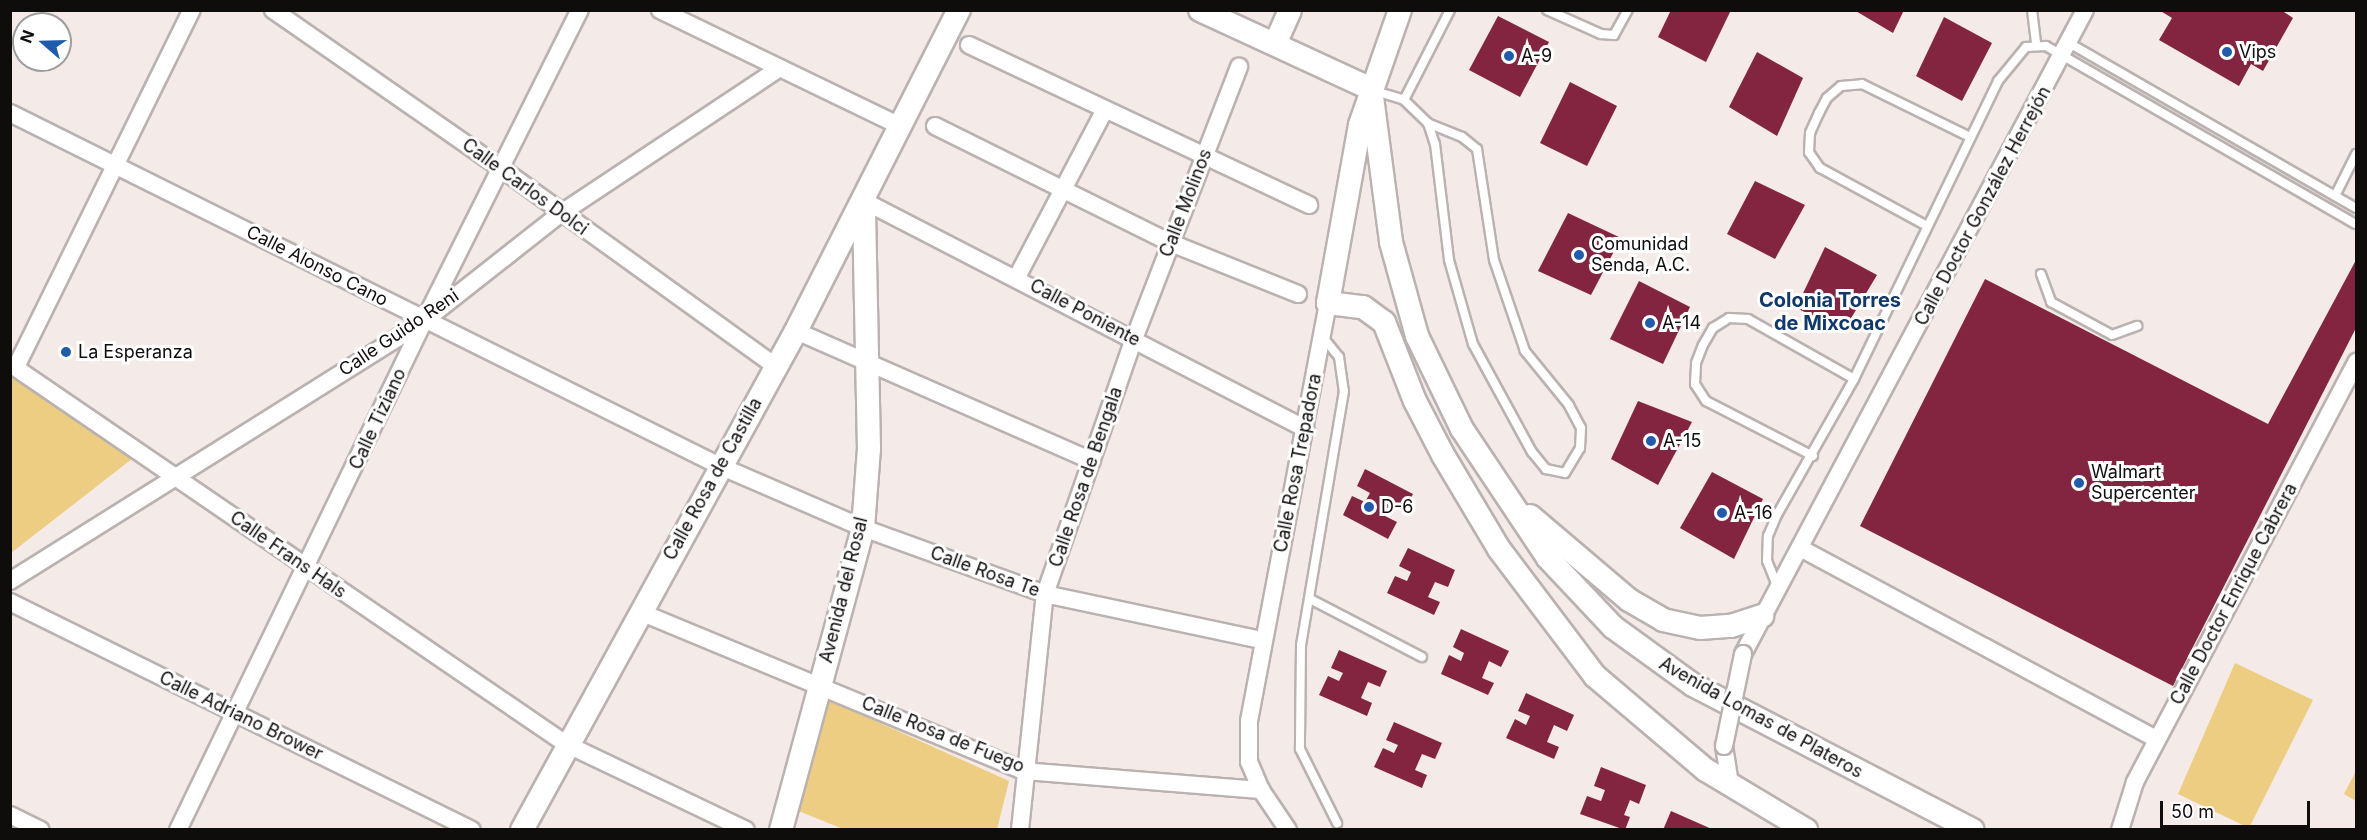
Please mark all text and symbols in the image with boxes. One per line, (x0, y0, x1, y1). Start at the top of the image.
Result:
north arrow (12, 12, 72, 72)
text: N (15, 27, 38, 46)
place label: Vips (2239, 41, 2276, 63)
place label: A-9 (1521, 45, 1552, 67)
marker: Vips (2220, 45, 2234, 59)
marker: A-9 (1502, 49, 1516, 63)
street label: Calle Doctor González Herrejón (1911, 83, 2055, 329)
street label: Calle Carlos Dolci (458, 134, 592, 240)
street label: Calle Molinos (1155, 146, 1217, 260)
street label: Calle Alonso Cano (243, 221, 391, 311)
place label: Comunidad Senda, A.C. (1591, 234, 1690, 276)
marker: Comunidad Senda, A.C. (1572, 248, 1586, 262)
street label: Calle Poniente (1026, 275, 1144, 351)
street label: Calle Guido Reni (335, 285, 463, 381)
district label: Colonia Torres de Mixcoac (1759, 289, 1901, 336)
place label: A-14 (1662, 312, 1701, 334)
marker: A-14 (1643, 316, 1657, 330)
place label: La Esperanza (78, 341, 193, 363)
marker: La Esperanza (59, 345, 73, 359)
street label: Calle Tiziano (345, 365, 411, 473)
street label: Calle Rosa Trepadora (1270, 372, 1326, 554)
street label: Calle Rosa de Bengala (1045, 384, 1127, 570)
street label: Calle Rosa de Castilla (659, 394, 767, 564)
place label: A-15 (1663, 430, 1701, 452)
marker: A-15 (1644, 434, 1658, 448)
place label: Walmart Supercenter (2091, 462, 2196, 504)
marker: Walmart Supercenter (2072, 476, 2086, 490)
street label: Calle Doctor Enrique Cabrera (2166, 479, 2302, 709)
place label: D-6 (1381, 496, 1413, 518)
marker: D-6 (1362, 500, 1376, 514)
place label: A-16 (1734, 502, 1773, 524)
marker: A-16 (1715, 506, 1729, 520)
street label: Calle Frans Hals (226, 507, 350, 603)
street label: Avenida del Rosal (815, 515, 873, 665)
street label: Calle Rosa Te (927, 542, 1043, 602)
street label: Avenida Lomas de Plateros (1655, 653, 1867, 783)
street label: Calle Adriano Brower (156, 667, 326, 765)
street label: Calle Rosa de Fuego (858, 692, 1028, 778)
scale bar (2163, 789, 2313, 827)
text: 50 m (2171, 801, 2214, 822)

